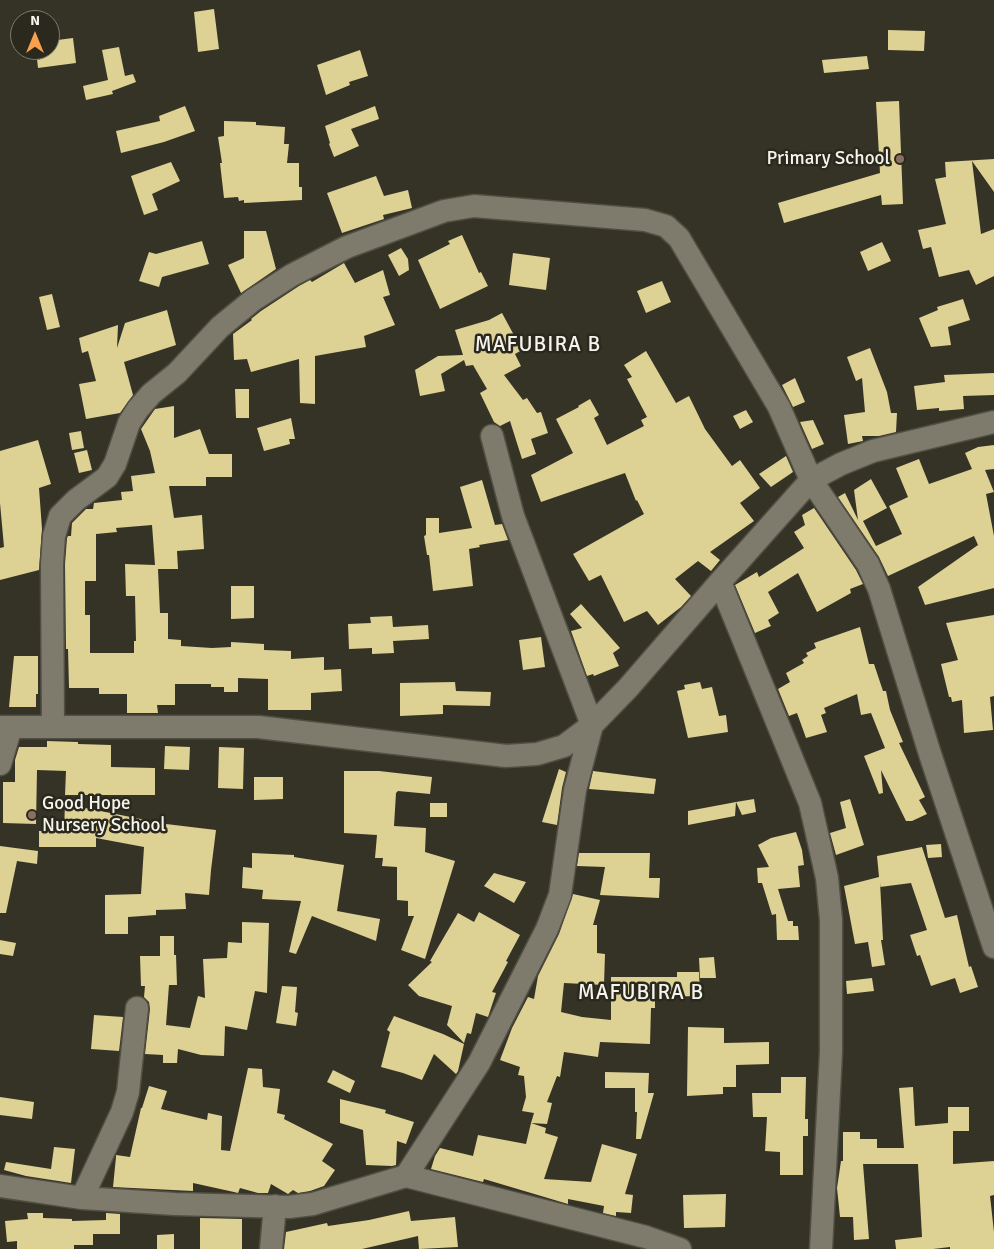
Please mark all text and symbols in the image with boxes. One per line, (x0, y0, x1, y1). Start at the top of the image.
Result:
north arrow (10, 10, 60, 60)
text: N (30, 12, 40, 29)
place label: Primary School (767, 148, 890, 170)
marker: Primary School (894, 153, 906, 165)
district label: MAFUBIRA B (474, 332, 602, 358)
place label: Good Hope Nursery School (42, 793, 166, 837)
marker: Good Hope Nursery School (26, 809, 38, 821)
district label: MAFUBIRA B (577, 980, 705, 1006)

